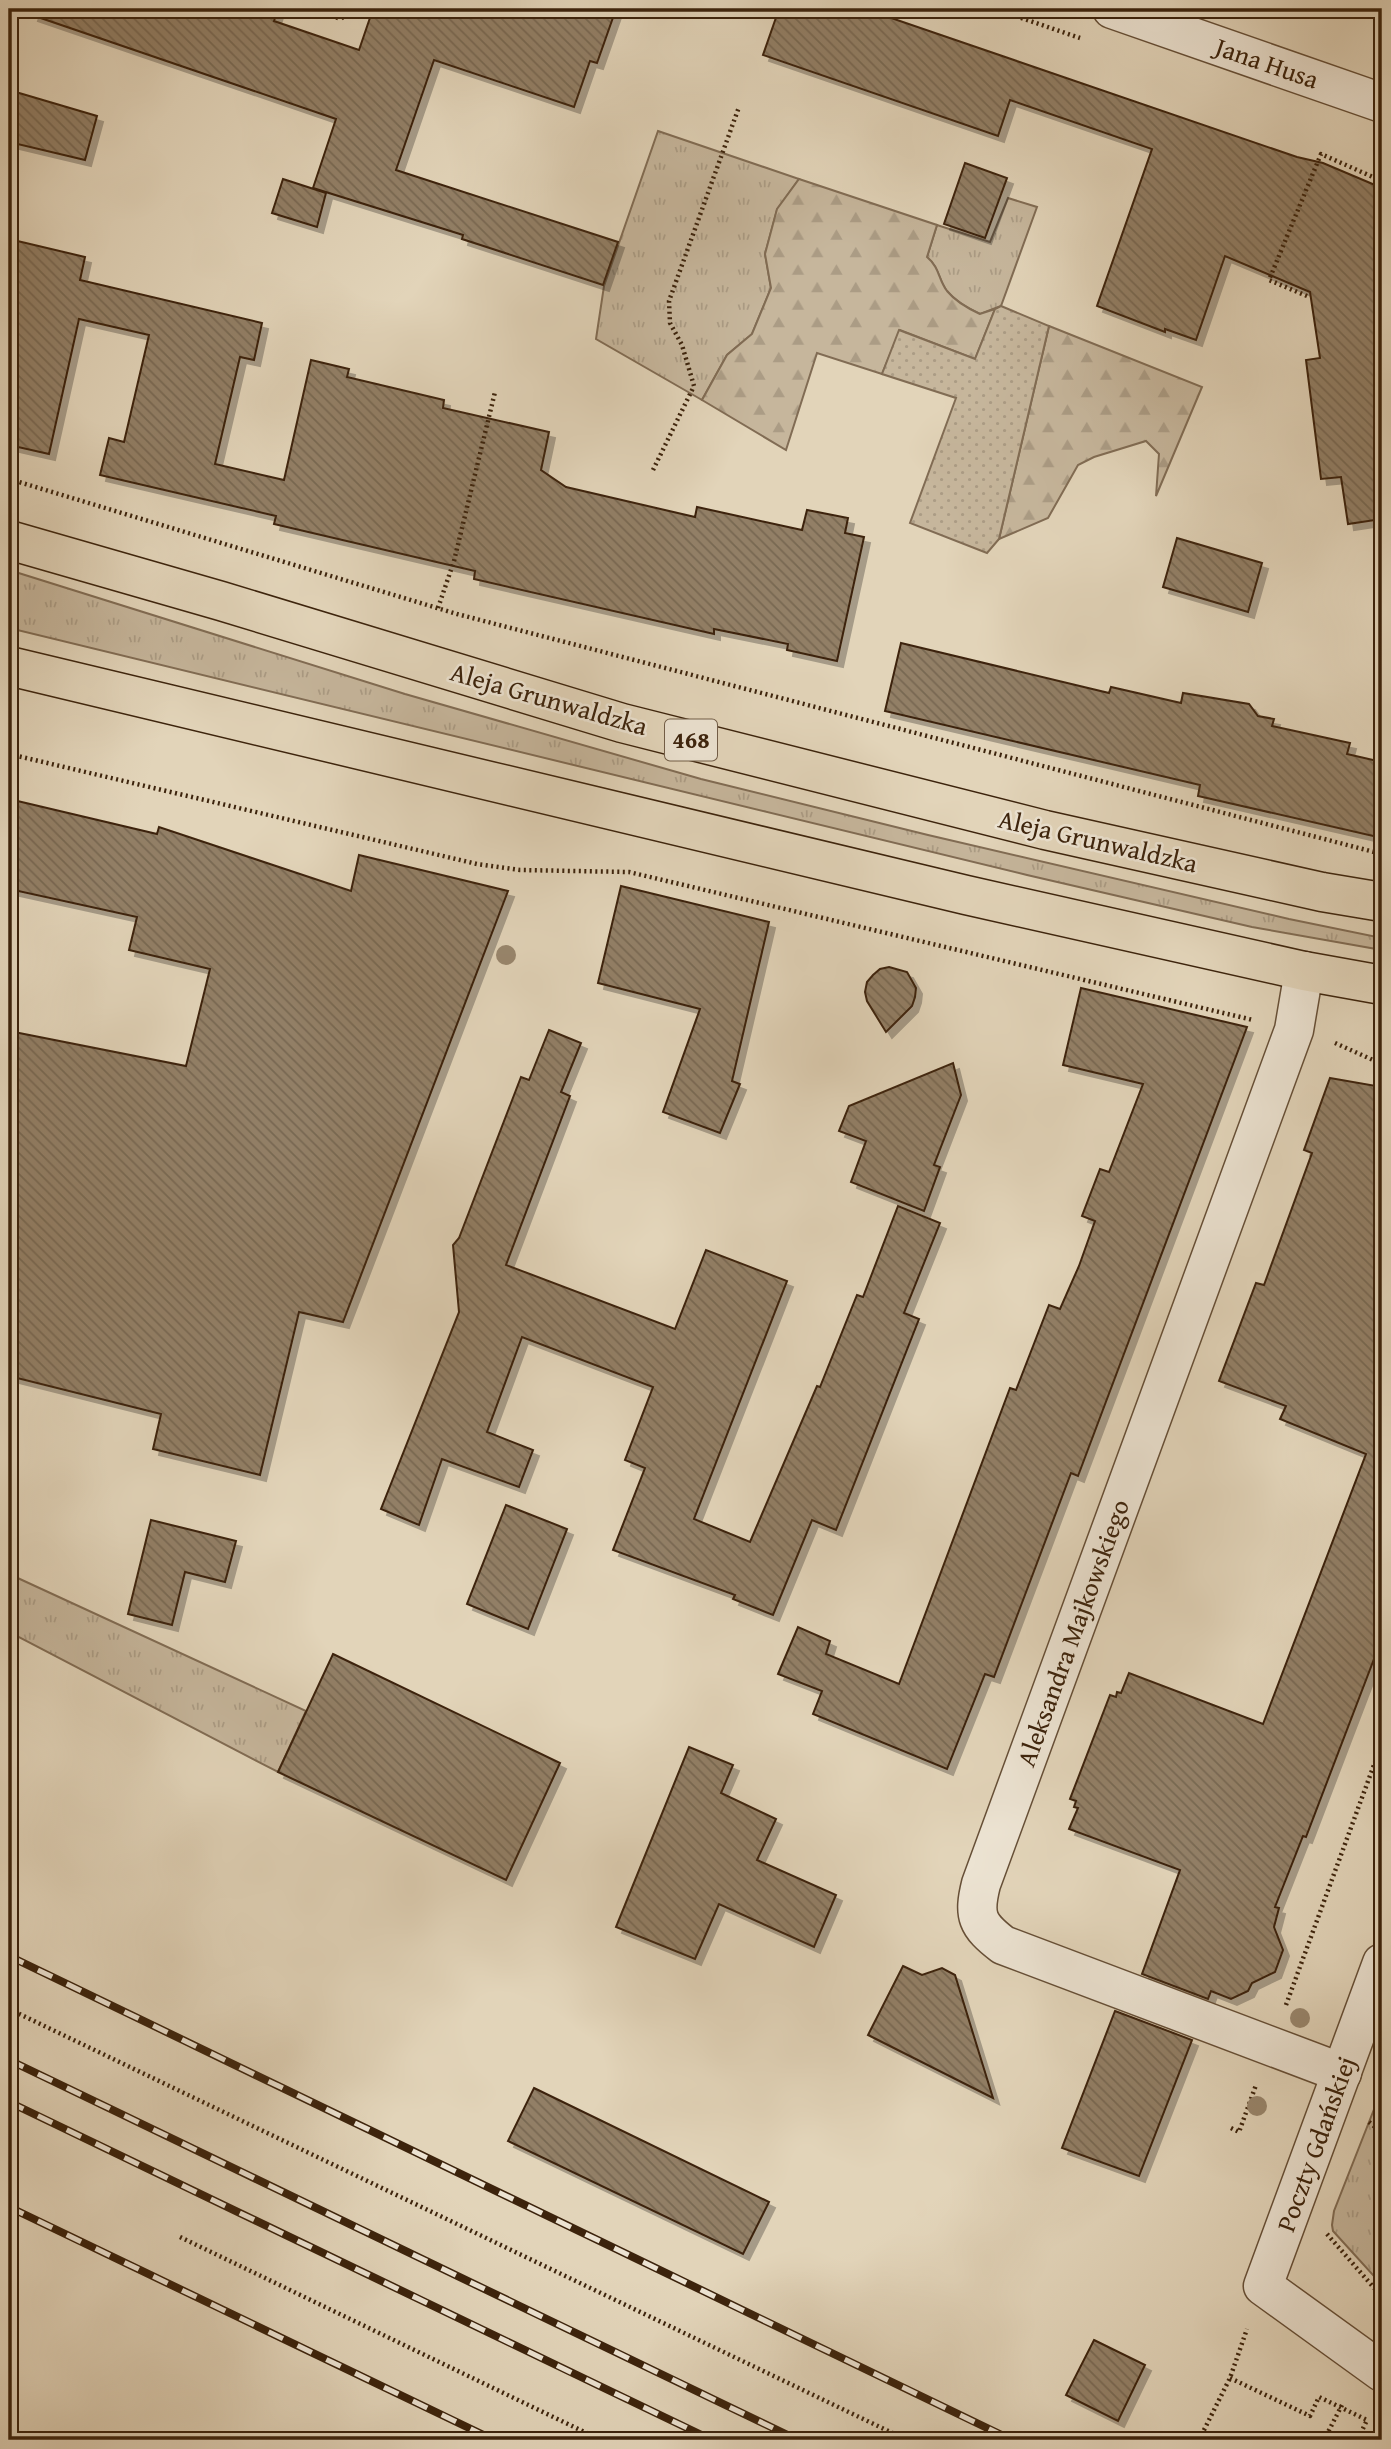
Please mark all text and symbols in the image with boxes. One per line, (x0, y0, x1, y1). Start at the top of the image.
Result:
street label: Jana Husa (1207, 26, 1325, 99)
street label: Aleja Grunwaldzka (446, 652, 653, 745)
road number: 468 (665, 720, 717, 760)
street label: Aleja Grunwaldzka (995, 799, 1202, 883)
street label: Aleksandra Majkowskiego (1006, 1494, 1139, 1772)
street label: Poczty Gdańskiej (1266, 2051, 1365, 2237)

